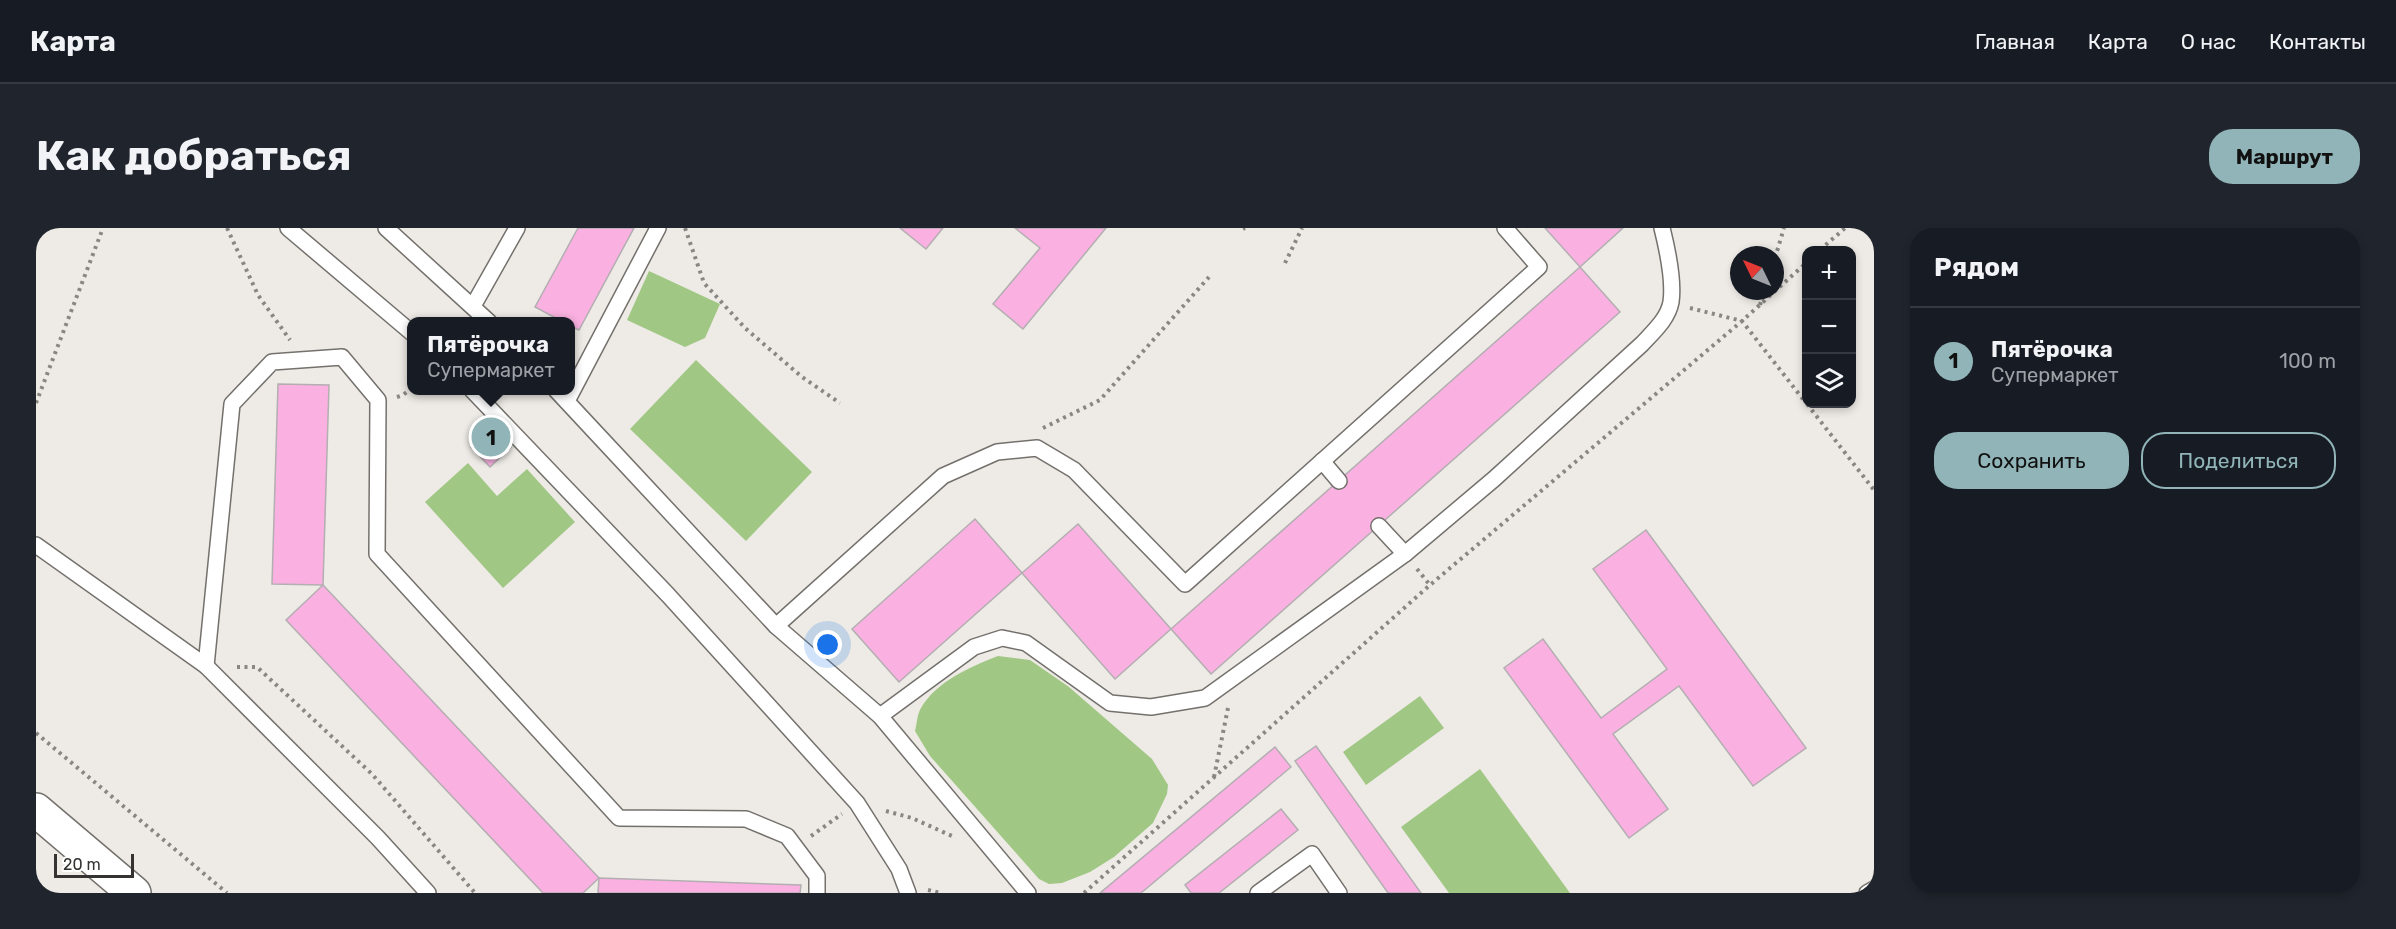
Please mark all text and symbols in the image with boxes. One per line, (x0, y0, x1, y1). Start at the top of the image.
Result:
text: Карта (30, 25, 116, 58)
text: Главная (1975, 29, 2055, 54)
text: Карта (2088, 29, 2148, 54)
text: О нас (2181, 29, 2236, 54)
text: Контакты (2269, 29, 2366, 54)
button: Маршрут (2209, 129, 2360, 184)
text: Как добраться (36, 131, 352, 181)
north arrow (1730, 246, 1784, 300)
map controls (1802, 246, 1856, 408)
button: + (1802, 246, 1856, 300)
text: Рядом (1934, 252, 2019, 283)
button: − (1802, 300, 1856, 354)
popup (407, 317, 575, 395)
text: Пятёрочка (427, 331, 549, 358)
text: Пятёрочка (1991, 336, 2113, 363)
text: 1 (1949, 349, 1958, 373)
text: 100 m (2279, 349, 2336, 373)
button: layers (1802, 354, 1856, 408)
text: Супермаркет (427, 358, 555, 382)
text: Супермаркет (1991, 363, 2119, 387)
pin: 1 (472, 414, 510, 460)
button: Сохранить (1934, 432, 2129, 489)
button: Поделиться (2141, 432, 2336, 489)
your location (813, 630, 842, 659)
scale bar (54, 851, 134, 878)
text: 20 m (63, 855, 101, 874)

